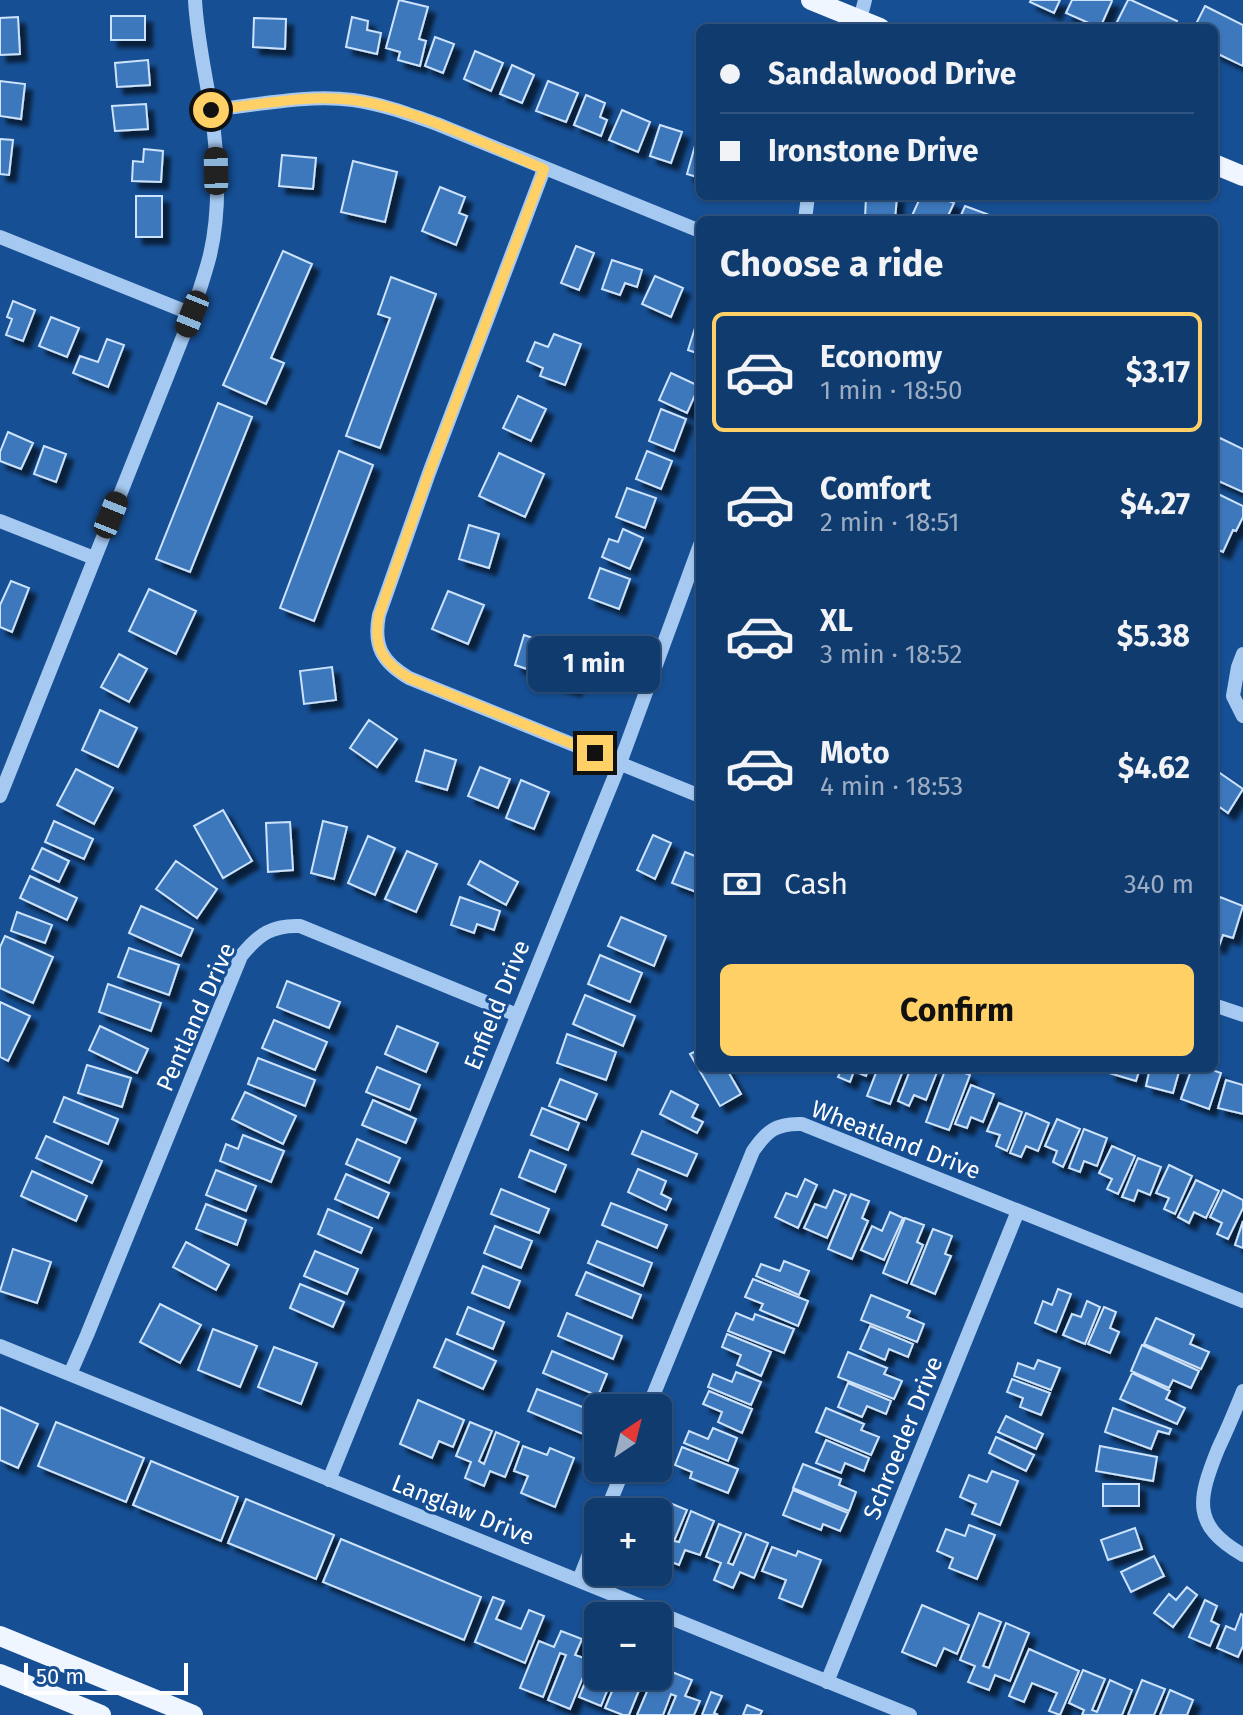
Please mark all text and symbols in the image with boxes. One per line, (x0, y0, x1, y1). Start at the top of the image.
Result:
text: Sandalwood Drive (768, 56, 1016, 92)
route start (193, 92, 229, 128)
text: Ironstone Drive (768, 133, 979, 169)
car (204, 147, 228, 195)
text: Choose a ride (720, 242, 943, 286)
car (172, 287, 212, 341)
icon: car (724, 336, 796, 408)
text: Economy (820, 339, 942, 375)
text: $3.17 (1126, 354, 1190, 390)
text: 1 min · 18:50 (820, 375, 962, 406)
icon: car (724, 468, 796, 540)
text: Comfort (820, 471, 931, 507)
text: $4.27 (1120, 486, 1190, 522)
car (91, 488, 131, 542)
text: 2 min · 18:51 (820, 507, 960, 538)
icon: car (724, 600, 796, 672)
text: XL (820, 603, 853, 639)
text: $5.38 (1117, 618, 1190, 654)
callout: 1 min (529, 637, 661, 693)
text: 3 min · 18:52 (820, 639, 962, 670)
text: 1 min (563, 648, 625, 679)
icon: car (724, 732, 796, 804)
route end (577, 735, 613, 771)
text: Moto (820, 735, 890, 771)
text: $4.62 (1118, 750, 1190, 786)
text: 4 min · 18:53 (820, 771, 963, 802)
icon: cash (720, 862, 764, 906)
text: Cash (784, 866, 848, 902)
text: 340 m (1124, 869, 1194, 900)
street label: Enfield Drive (458, 936, 536, 1074)
street label: Pentland Drive (151, 938, 241, 1096)
button: Confirm (720, 964, 1194, 1056)
street label: Wheatland Drive (807, 1095, 985, 1185)
street label: Schroeder Drive (858, 1352, 948, 1524)
north arrow (584, 1394, 672, 1482)
map controls (584, 1394, 672, 1690)
street label: Langlaw Drive (388, 1469, 538, 1551)
button: + (584, 1498, 672, 1586)
button: − (584, 1602, 672, 1690)
scale bar (24, 1659, 188, 1695)
text: 50 m (36, 1663, 84, 1690)

